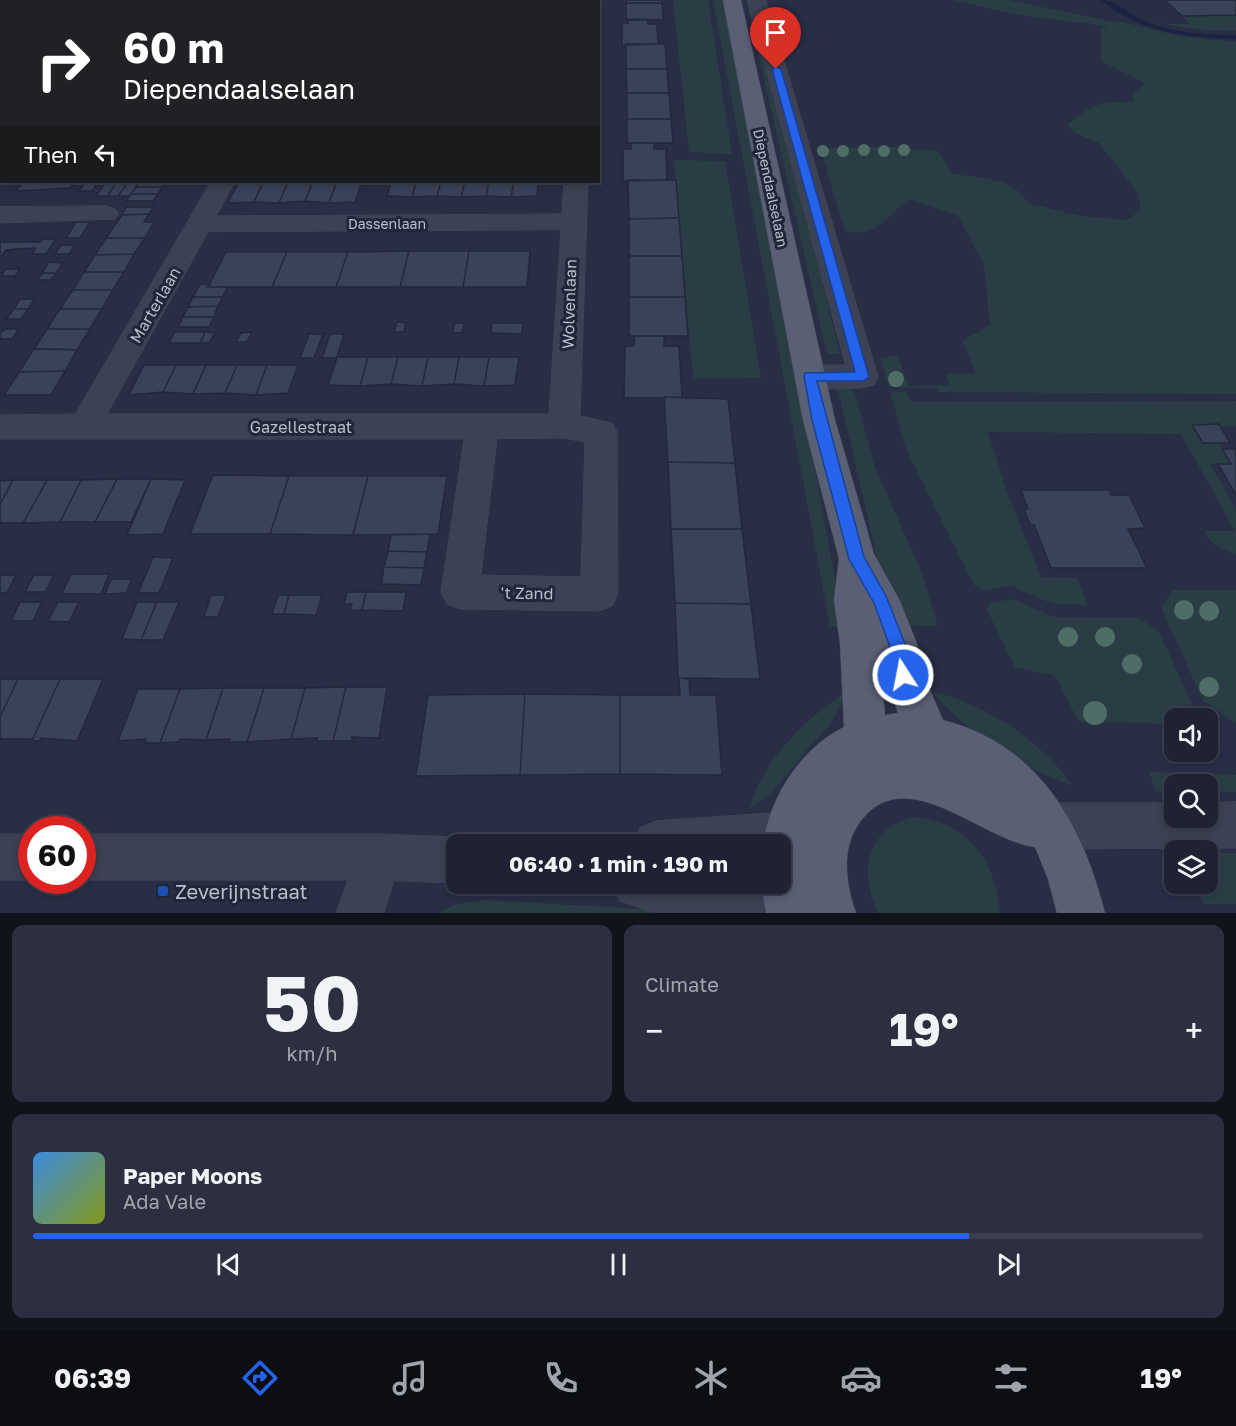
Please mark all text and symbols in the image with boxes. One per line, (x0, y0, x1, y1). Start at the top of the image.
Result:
pin (750, 7, 801, 69)
icon: arrive (759, 16, 792, 49)
text: 60 m (123, 22, 224, 72)
icon: right (24, 24, 102, 102)
text: Diependaalselaan (123, 73, 355, 105)
street label: Diependaalselaan (750, 127, 792, 249)
icon: left (89, 138, 122, 171)
text: Then (24, 141, 77, 168)
street label: Dassenlaan (348, 215, 426, 232)
street label: Wolvenlaan (557, 259, 581, 349)
street label: Marterlaan (125, 263, 185, 347)
street label: Gazellestraat (250, 417, 352, 437)
street label: 't Zand (500, 583, 554, 603)
position arrow (871, 643, 935, 707)
map controls (1164, 708, 1218, 894)
button: sound (1164, 708, 1218, 762)
button: search (1164, 774, 1218, 828)
speed limit sign: 60 (18, 816, 96, 894)
button: layers (1164, 840, 1218, 894)
text: 06:40 · 1 min · 190 m (509, 850, 728, 877)
place label: Zeverijnstraat (175, 879, 308, 903)
marker: Zeverijnstraat (156, 884, 170, 898)
text: 50 (263, 955, 361, 1048)
text: Climate (645, 972, 719, 996)
text: 19° (889, 1002, 959, 1056)
text: − (645, 1011, 663, 1050)
text: + (1185, 1011, 1203, 1050)
text: km/h (287, 1041, 337, 1065)
text: Paper Moons (123, 1162, 262, 1189)
text: Ada Vale (123, 1189, 206, 1213)
icon: previous (212, 1248, 245, 1281)
icon: pause (602, 1248, 635, 1281)
icon: next (992, 1248, 1025, 1281)
icon: directions (239, 1357, 281, 1399)
icon: music (389, 1357, 431, 1399)
icon: phone (540, 1357, 582, 1399)
icon: climate (690, 1357, 732, 1399)
icon: car (840, 1357, 882, 1399)
icon: filters (990, 1357, 1032, 1399)
text: 06:39 (54, 1362, 131, 1394)
text: 19° (1140, 1362, 1182, 1394)

